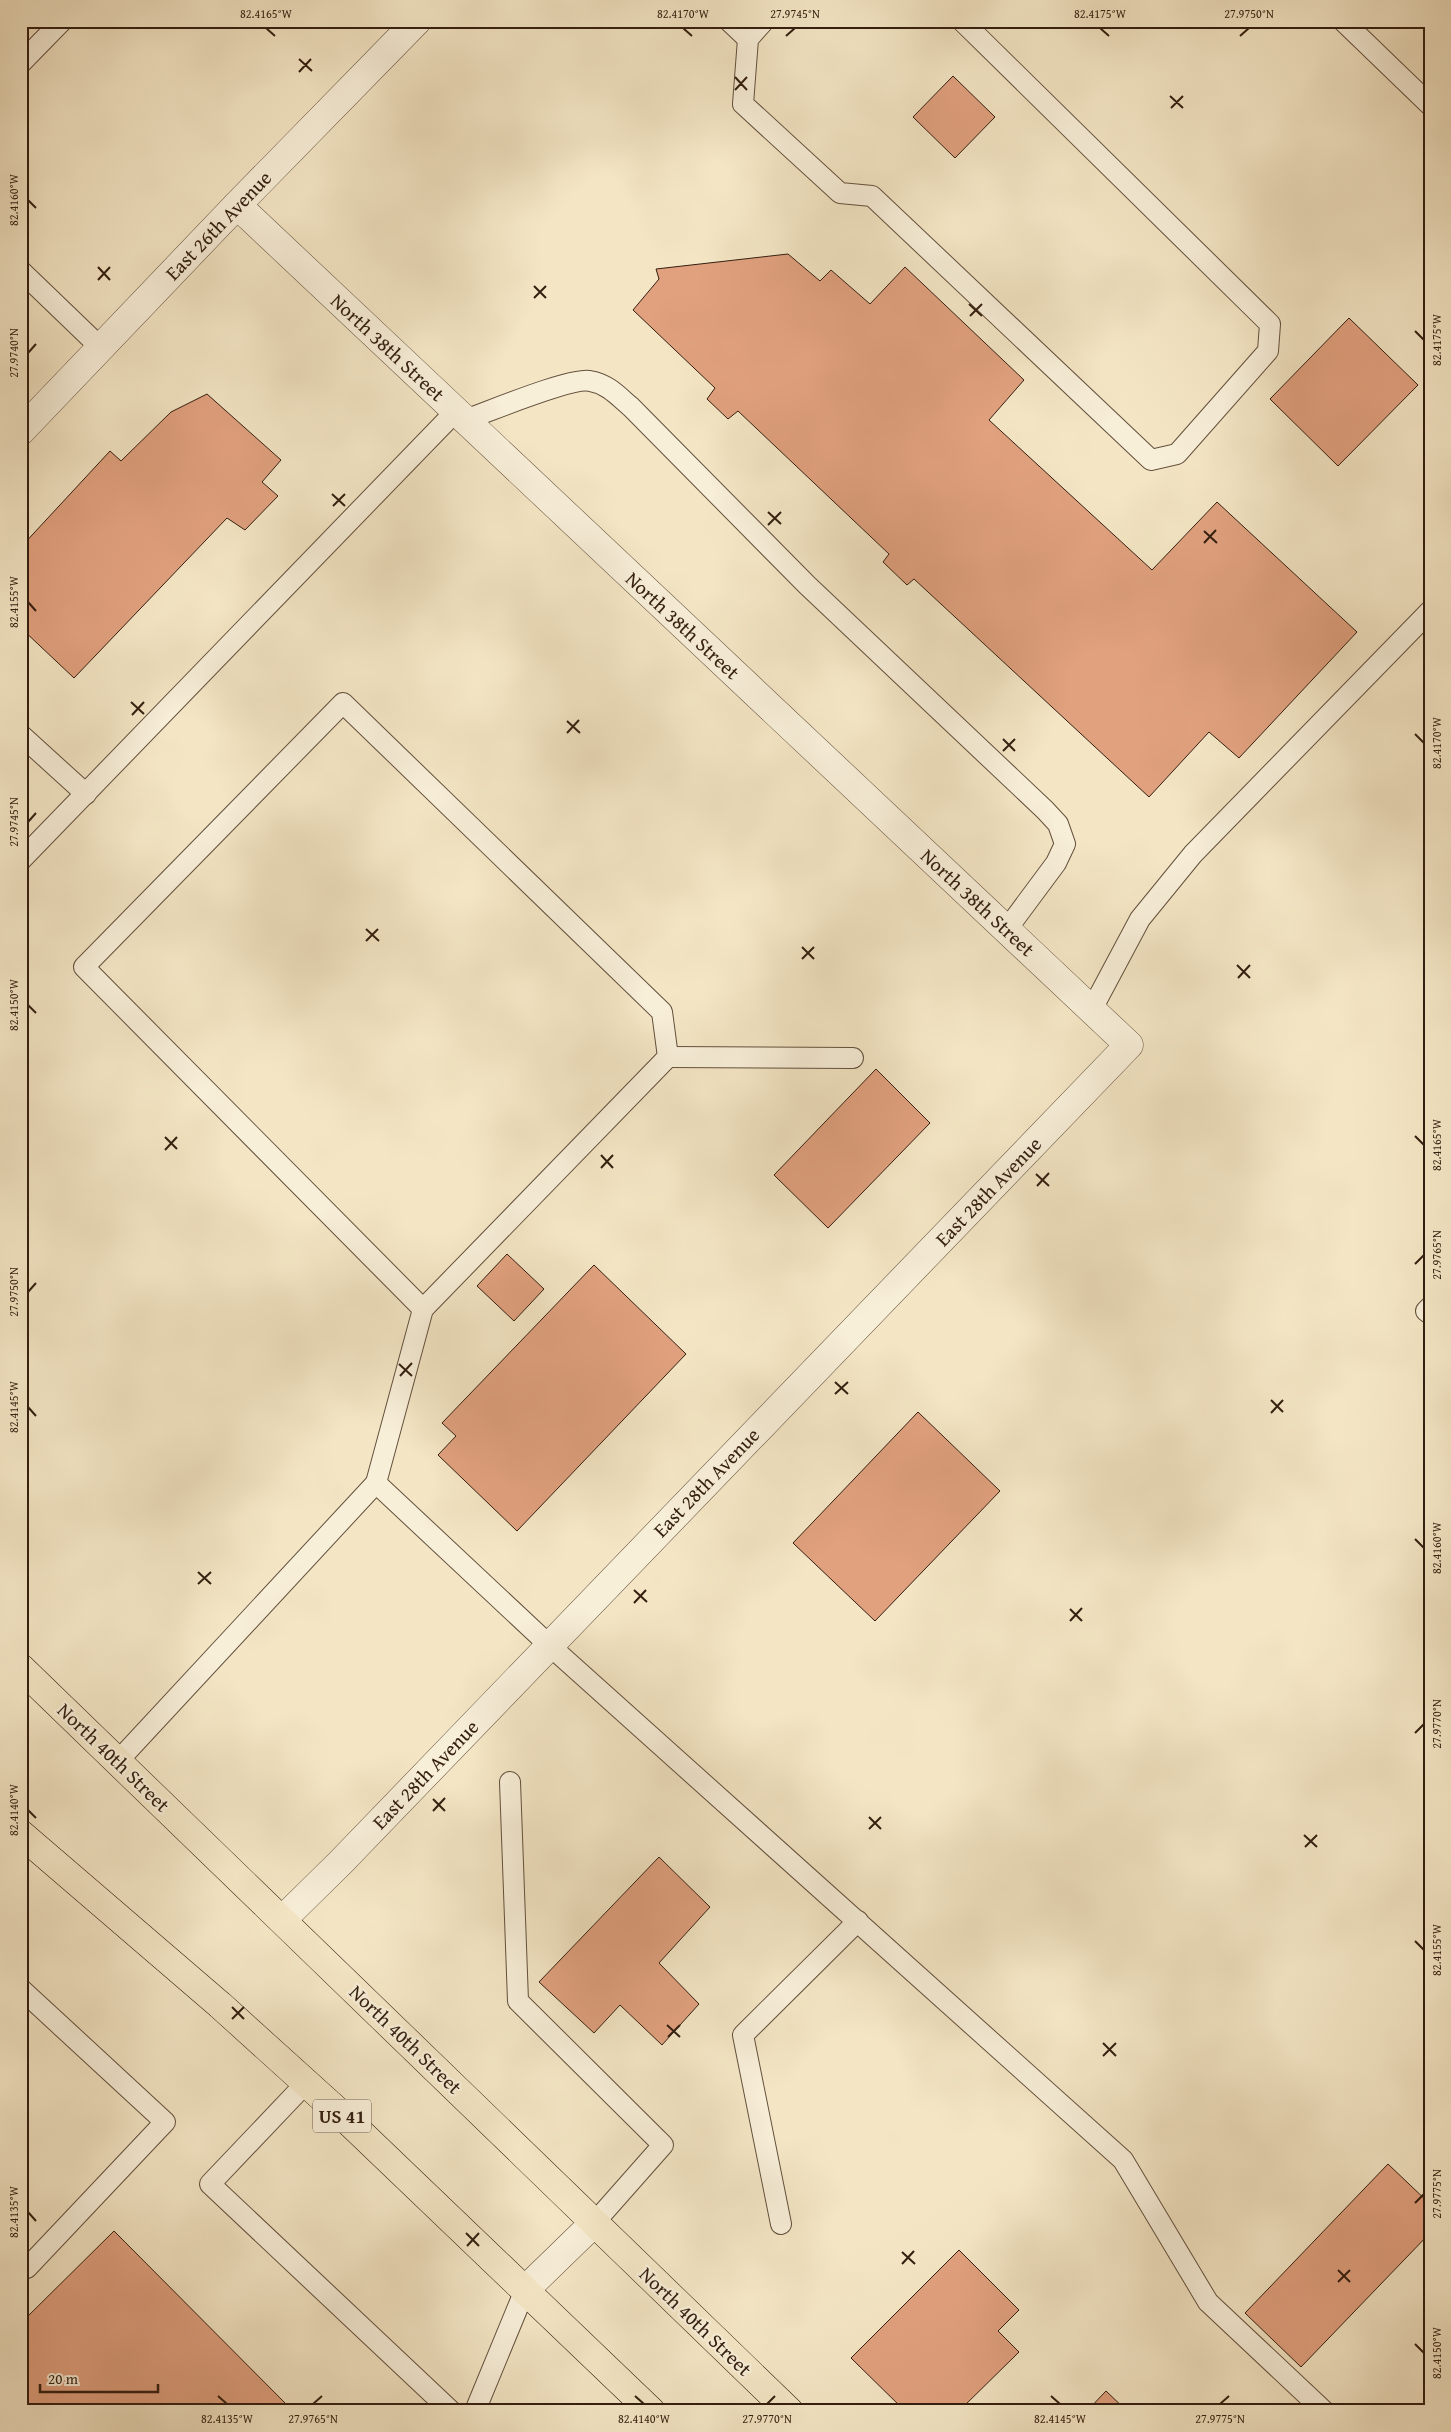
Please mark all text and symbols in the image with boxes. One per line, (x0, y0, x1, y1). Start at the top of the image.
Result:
text: 82.4165°W (240, 5, 293, 22)
text: 82.4170°W (657, 5, 710, 22)
text: 27.9745°N (770, 5, 820, 22)
text: 82.4175°W (1074, 5, 1127, 22)
text: 27.9750°N (1224, 5, 1274, 22)
street label: East 26th Avenue (158, 164, 278, 286)
text: 82.4160°W (5, 173, 22, 226)
street label: North 38th Street (324, 286, 452, 408)
text: 82.4175°W (1428, 313, 1445, 366)
text: 27.9740°N (5, 328, 22, 378)
street label: North 38th Street (619, 564, 747, 686)
text: 82.4155°W (5, 575, 22, 628)
text: 82.4170°W (1428, 716, 1445, 769)
text: 27.9745°N (5, 797, 22, 847)
street label: North 38th Street (914, 841, 1042, 963)
text: 82.4150°W (5, 978, 22, 1031)
text: 82.4165°W (1428, 1118, 1445, 1171)
street label: East 28th Avenue (928, 1130, 1048, 1252)
text: 27.9765°N (1428, 1230, 1445, 1280)
text: 27.9750°N (5, 1267, 22, 1317)
text: 82.4145°W (5, 1380, 22, 1433)
street label: East 28th Avenue (646, 1421, 766, 1543)
text: 82.4160°W (1428, 1521, 1445, 1574)
street label: North 40th Street (51, 1696, 177, 1818)
text: 27.9770°N (1428, 1699, 1445, 1749)
street label: East 28th Avenue (365, 1713, 485, 1835)
text: 82.4140°W (5, 1783, 22, 1836)
text: 82.4155°W (1428, 1923, 1445, 1976)
street label: North 40th Street (343, 1978, 469, 2100)
road number: US 41 (313, 2100, 371, 2132)
text: 27.9775°N (1428, 2169, 1445, 2219)
text: 82.4135°W (5, 2185, 22, 2238)
street label: North 40th Street (633, 2260, 759, 2382)
text: 82.4150°W (1428, 2326, 1445, 2379)
scale bar (40, 2362, 158, 2394)
text: 20 m (48, 2368, 79, 2389)
text: 82.4135°W (201, 2410, 254, 2427)
text: 27.9765°N (288, 2410, 338, 2427)
text: 82.4140°W (618, 2410, 671, 2427)
text: 27.9770°N (742, 2410, 792, 2427)
text: 82.4145°W (1034, 2410, 1087, 2427)
text: 27.9775°N (1195, 2410, 1245, 2427)

